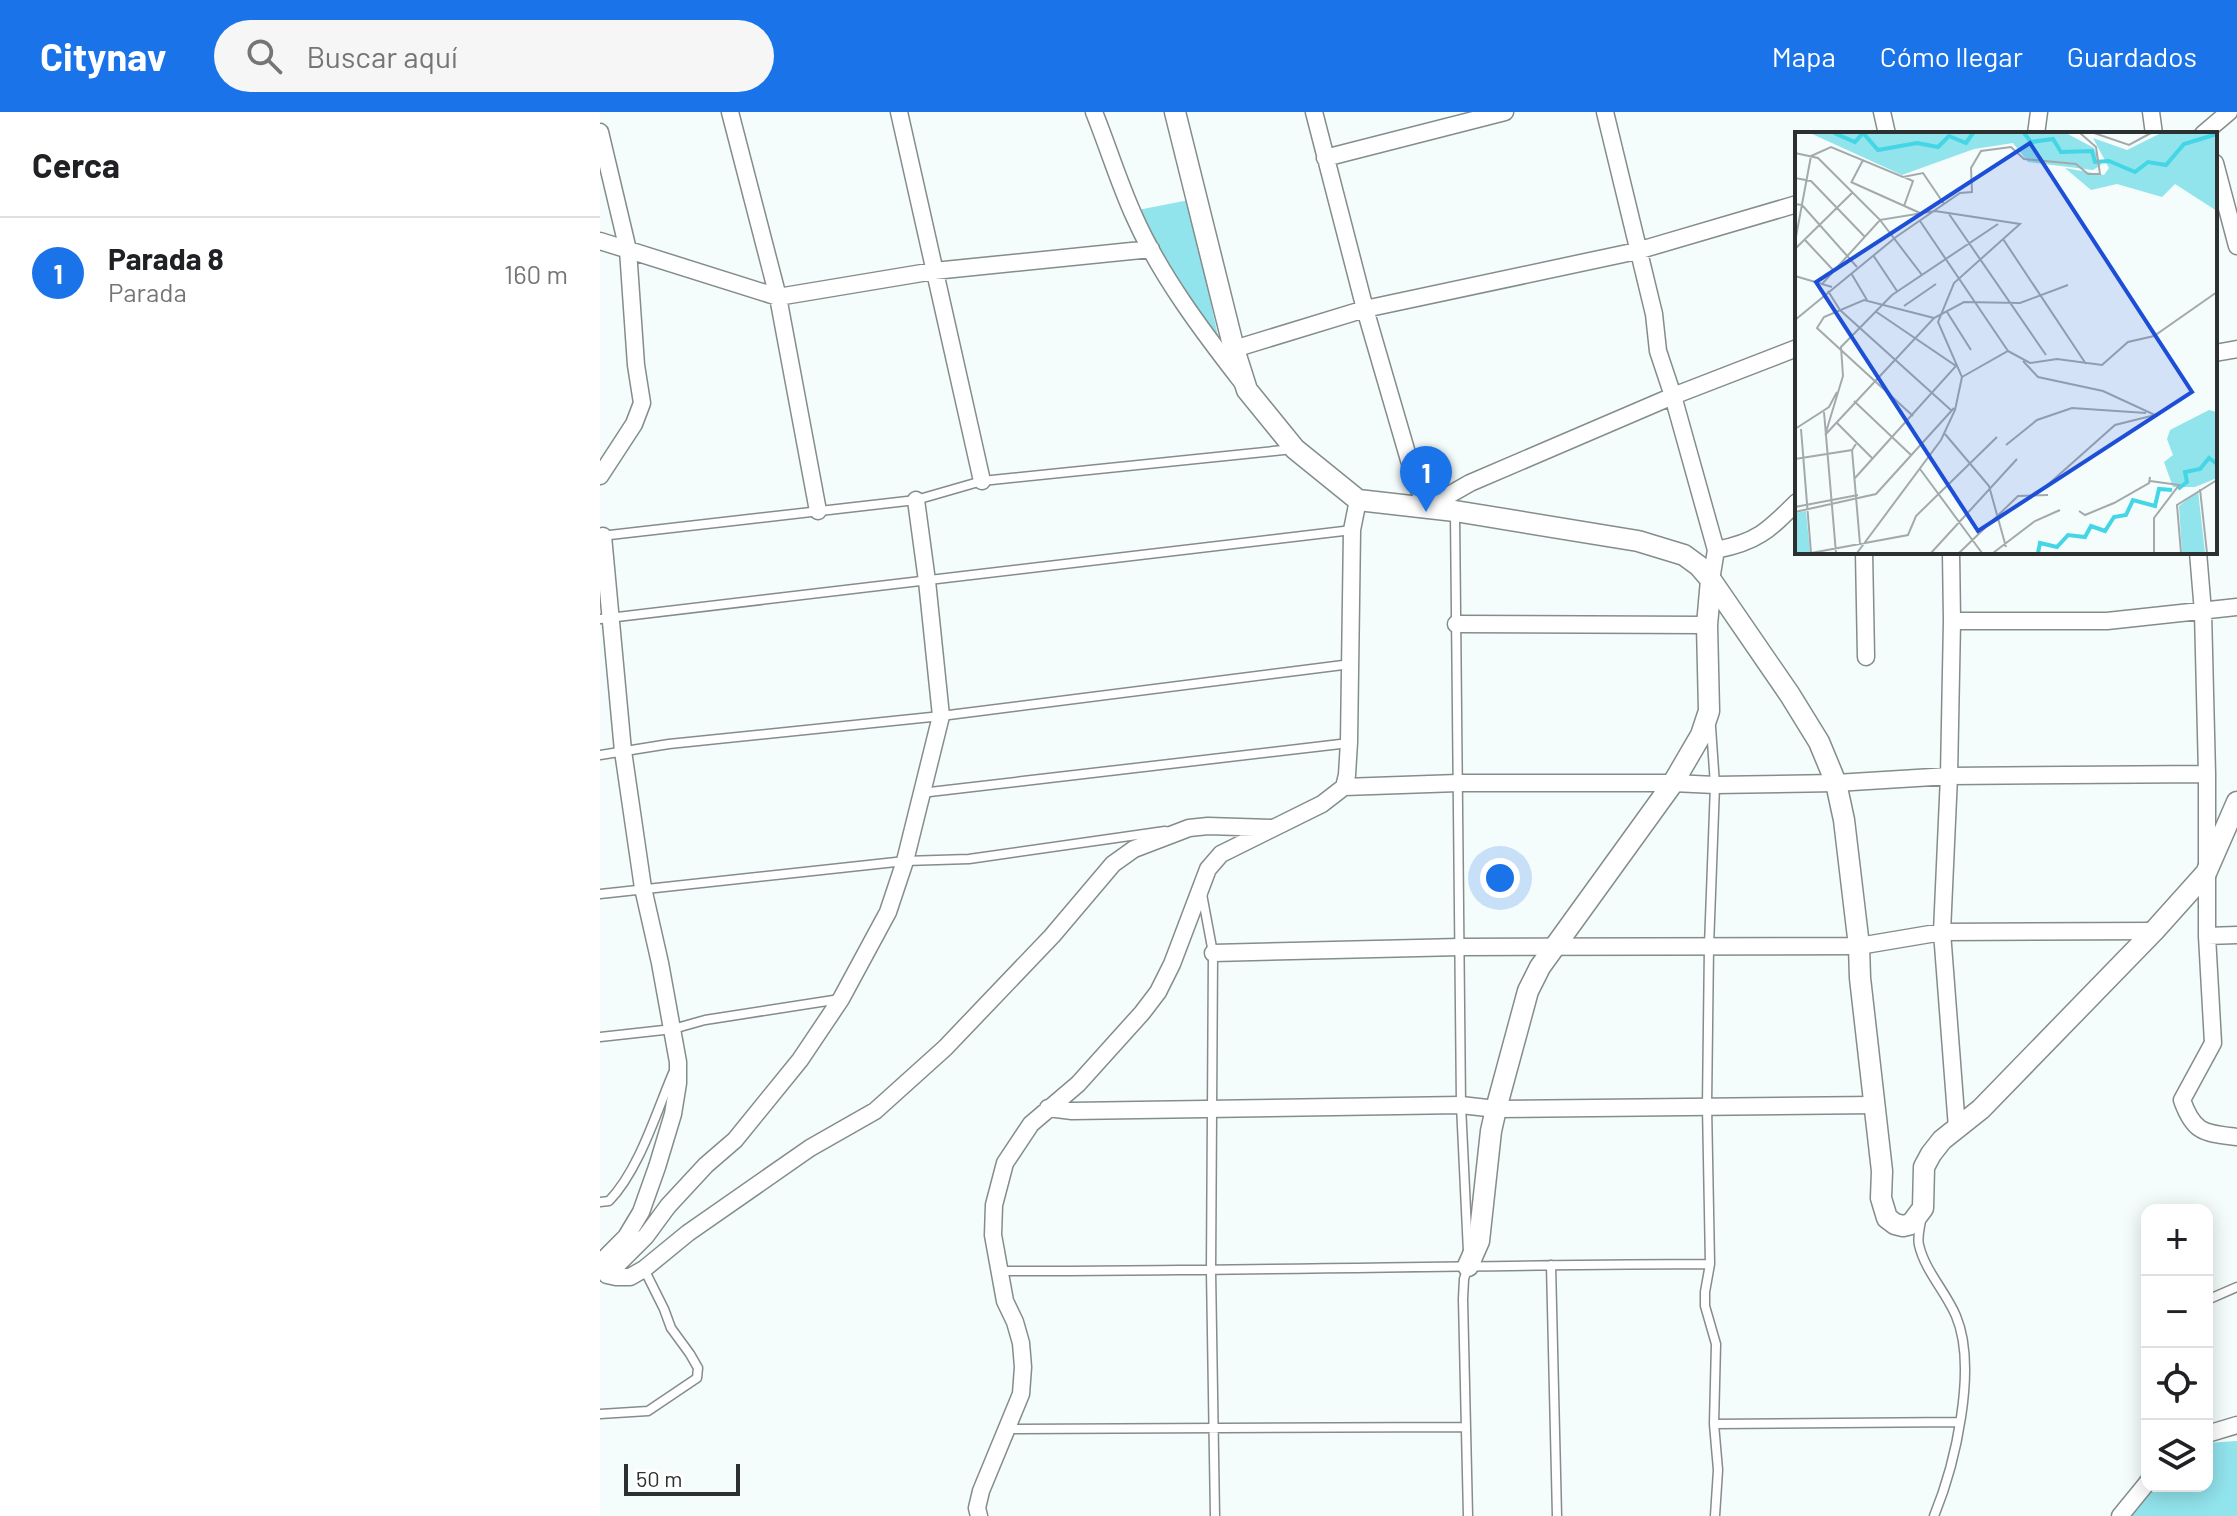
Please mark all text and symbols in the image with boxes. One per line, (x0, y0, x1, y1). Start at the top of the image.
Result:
search box (214, 20, 774, 92)
text: Citynav (40, 33, 166, 79)
icon: search (242, 34, 286, 78)
text: Buscar aquí (306, 38, 458, 74)
text: Mapa (1772, 39, 1836, 73)
text: Cómo llegar (1880, 39, 2023, 73)
text: Guardados (2067, 39, 2197, 73)
inset map (1795, 132, 2217, 554)
text: Cerca (32, 144, 120, 185)
text: Parada 8 (108, 240, 224, 276)
text: 1 (53, 258, 63, 289)
text: 160 m (504, 258, 568, 289)
text: Parada (108, 276, 187, 307)
pin: 1 (1400, 446, 1452, 512)
your location (1480, 858, 1520, 898)
map controls (2141, 1204, 2213, 1492)
button: + (2141, 1204, 2213, 1276)
button: − (2141, 1276, 2213, 1348)
button: locate (2141, 1348, 2213, 1420)
button: layers (2141, 1420, 2213, 1492)
scale bar (624, 1460, 740, 1496)
text: 50 m (636, 1465, 682, 1491)

